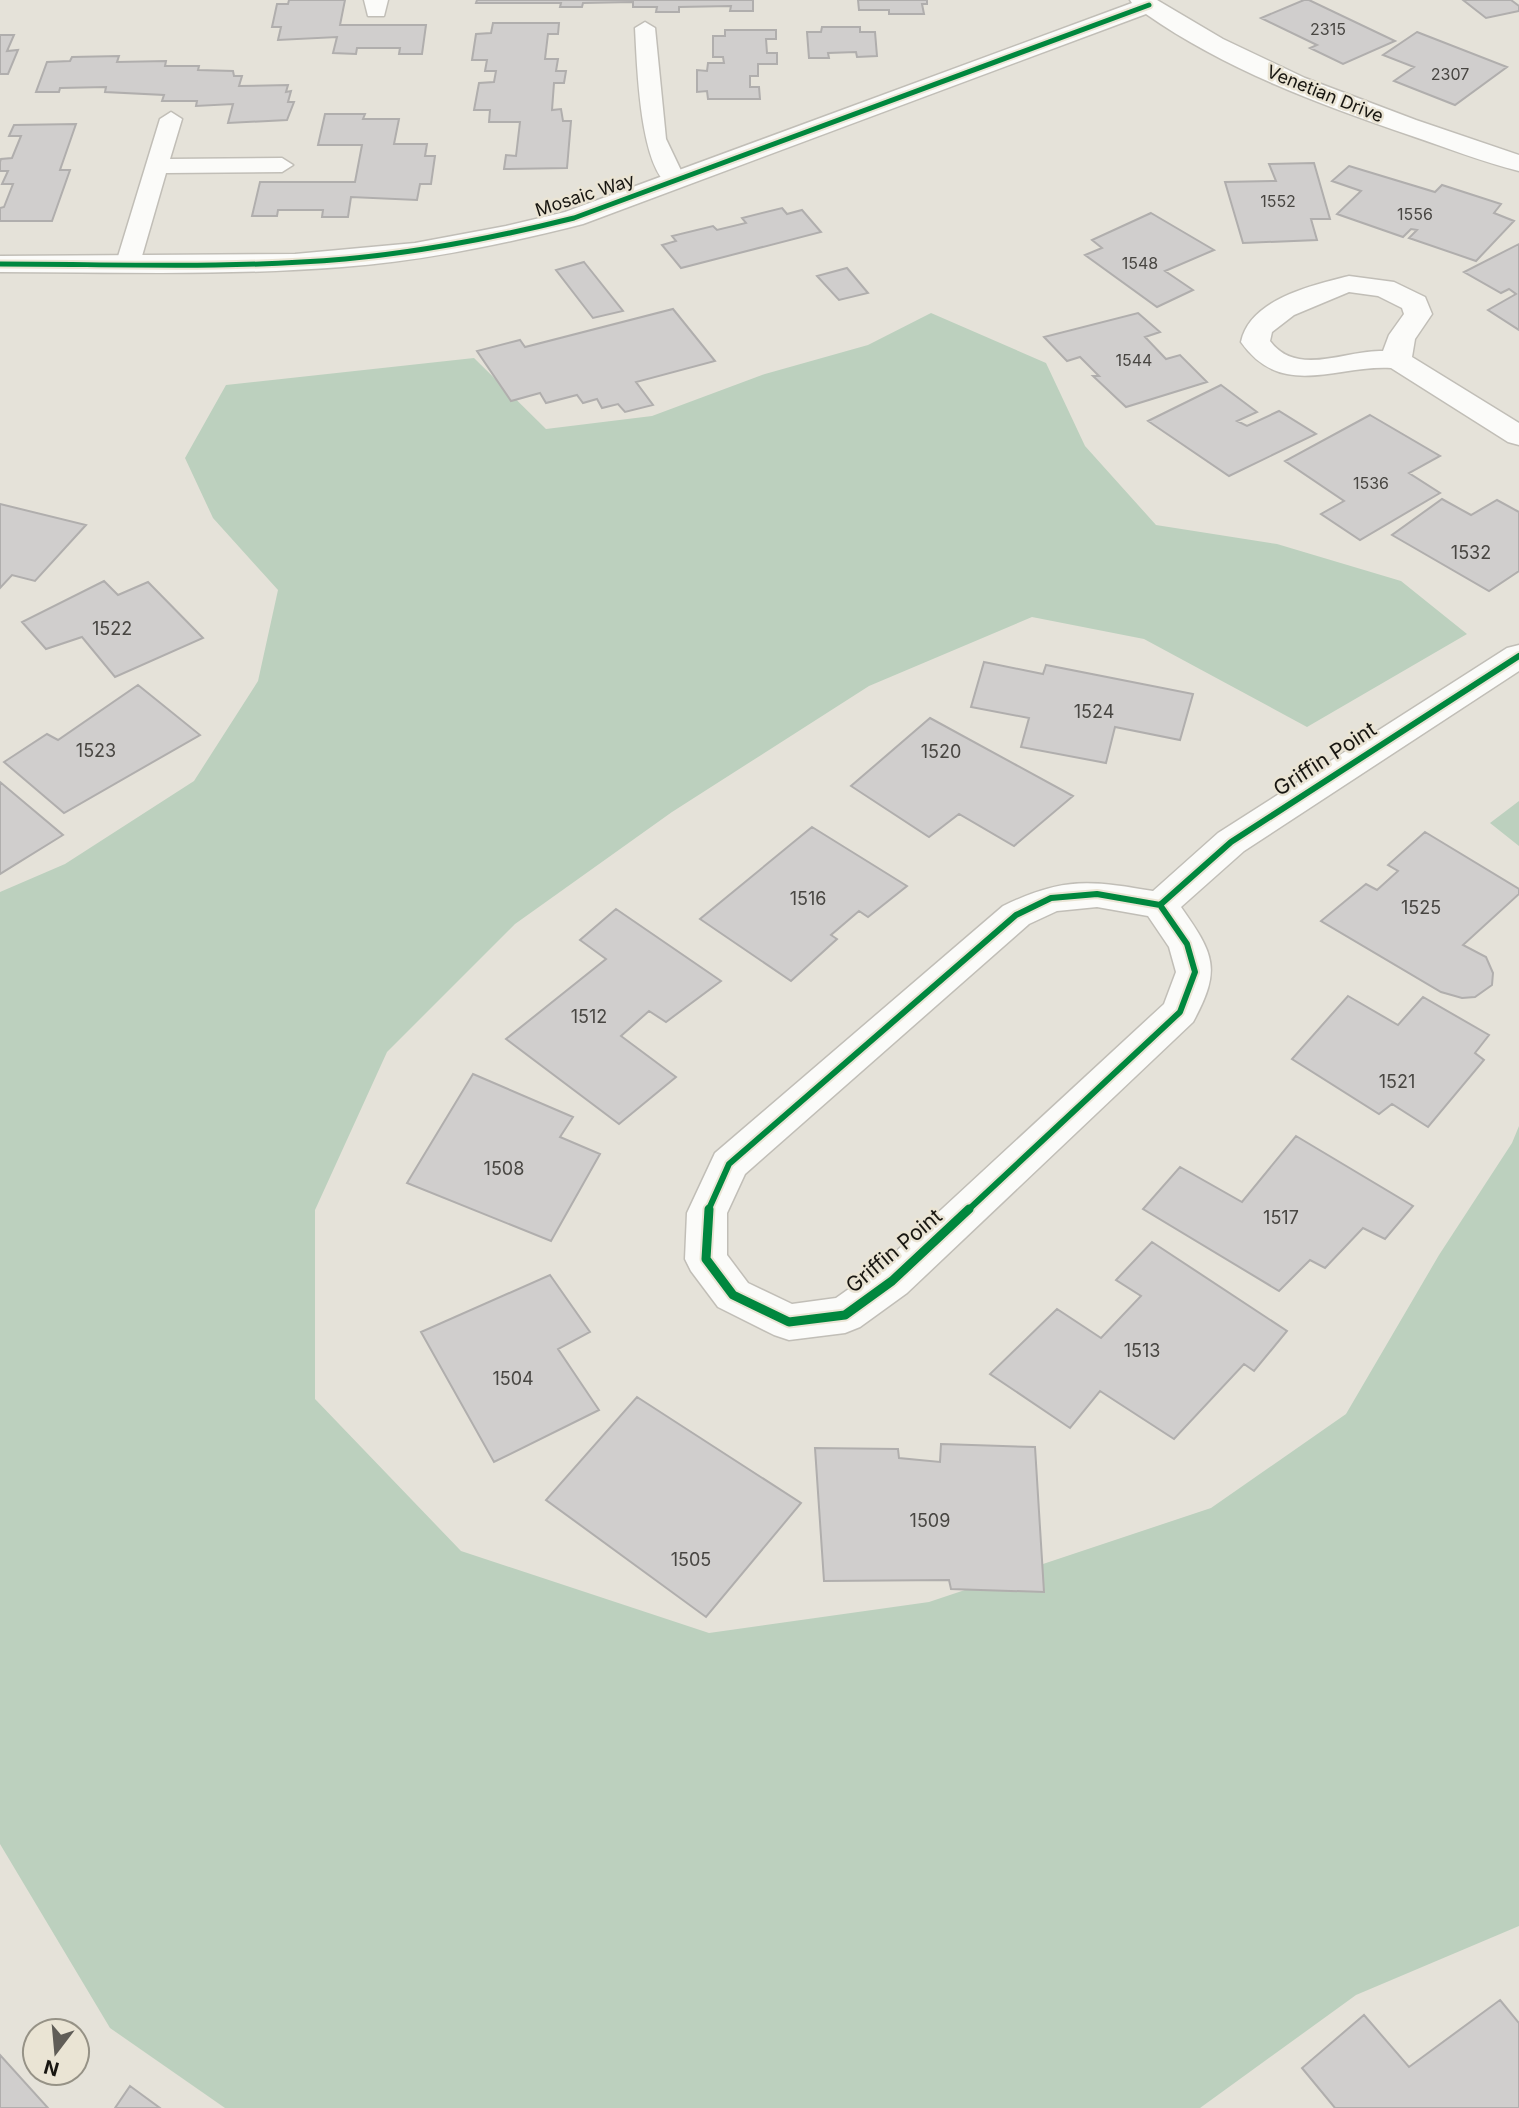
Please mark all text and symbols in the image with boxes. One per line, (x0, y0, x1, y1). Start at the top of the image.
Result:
house number: 2315 (1310, 19, 1346, 39)
street label: Venetian Drive (1264, 61, 1387, 126)
house number: 2307 (1431, 64, 1469, 84)
street label: Mosaic Way (533, 169, 637, 220)
house number: 1552 (1260, 191, 1296, 211)
house number: 1556 (1397, 204, 1433, 224)
house number: 1548 (1122, 253, 1158, 273)
house number: 1544 (1116, 350, 1152, 370)
house number: 1536 (1353, 473, 1389, 493)
house number: 1532 (1451, 542, 1491, 563)
house number: 1522 (92, 618, 132, 639)
house number: 1524 (1074, 701, 1114, 722)
street label: Griffin Point (1269, 716, 1381, 801)
house number: 1523 (76, 740, 116, 761)
house number: 1520 (921, 741, 961, 762)
house number: 1516 (790, 888, 826, 909)
house number: 1525 (1401, 897, 1441, 918)
house number: 1512 (571, 1006, 607, 1027)
house number: 1521 (1379, 1071, 1415, 1092)
house number: 1508 (484, 1158, 524, 1179)
street label: Griffin Point (841, 1203, 947, 1298)
house number: 1517 (1263, 1207, 1299, 1228)
house number: 1513 (1124, 1340, 1160, 1361)
house number: 1504 (492, 1368, 534, 1389)
house number: 1509 (910, 1510, 950, 1531)
house number: 1505 (671, 1549, 711, 1570)
north arrow (21, 2017, 91, 2087)
text: N (41, 2055, 62, 2081)

